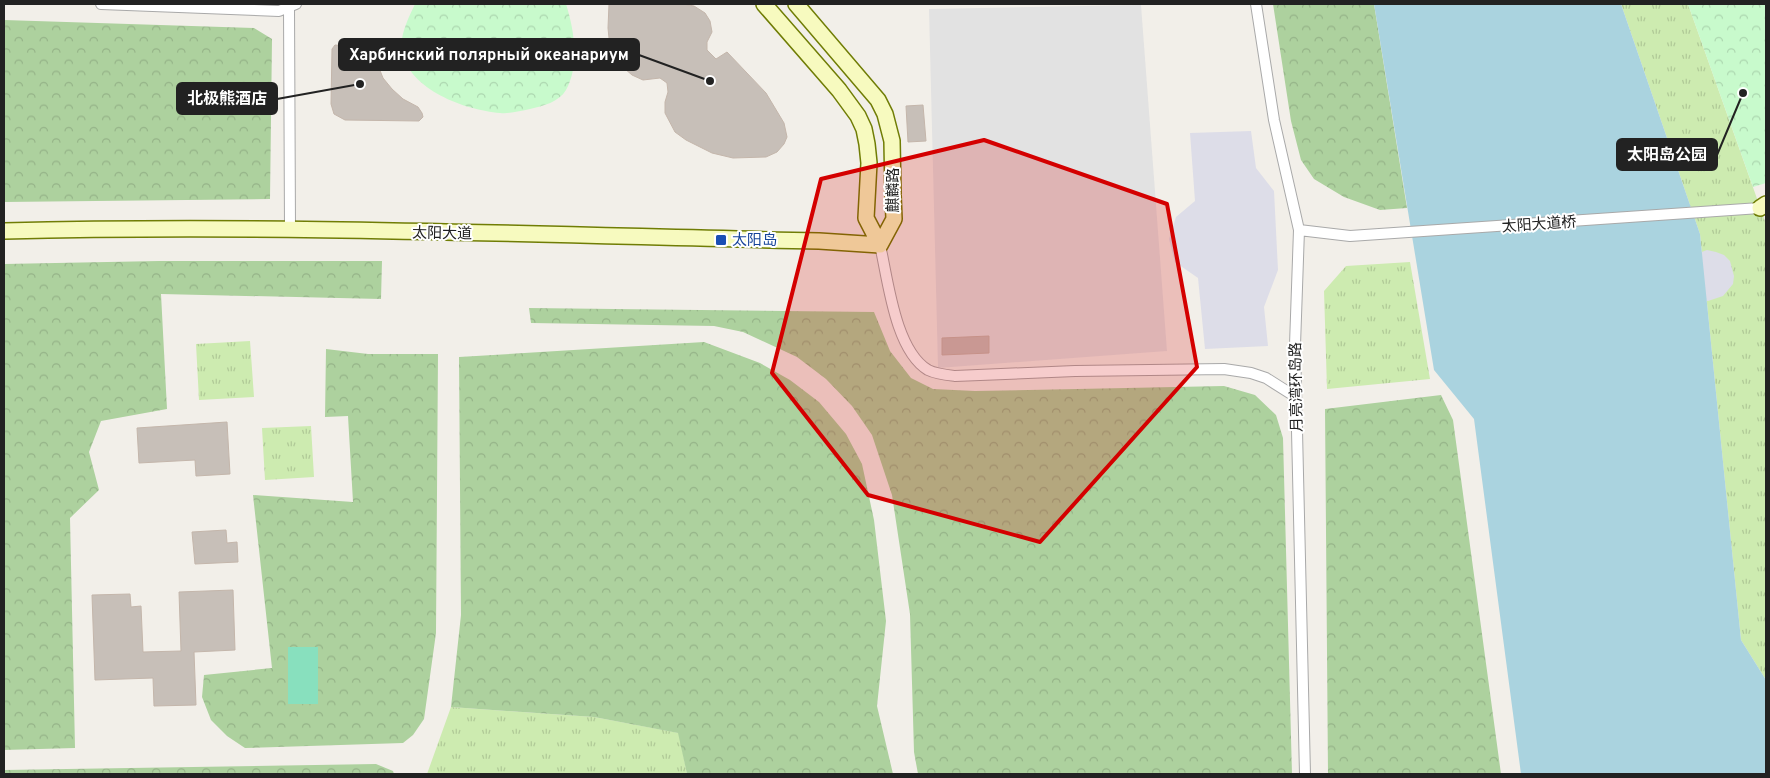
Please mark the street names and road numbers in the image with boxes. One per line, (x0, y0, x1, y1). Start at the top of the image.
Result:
street label: 麒麟路 (884, 167, 904, 213)
street label: 太阳大道·桥 (1501, 213, 1577, 238)
street label: 太阳大道 (412, 224, 472, 245)
street label: 月亮湾·环岛路 (1287, 342, 1308, 432)

